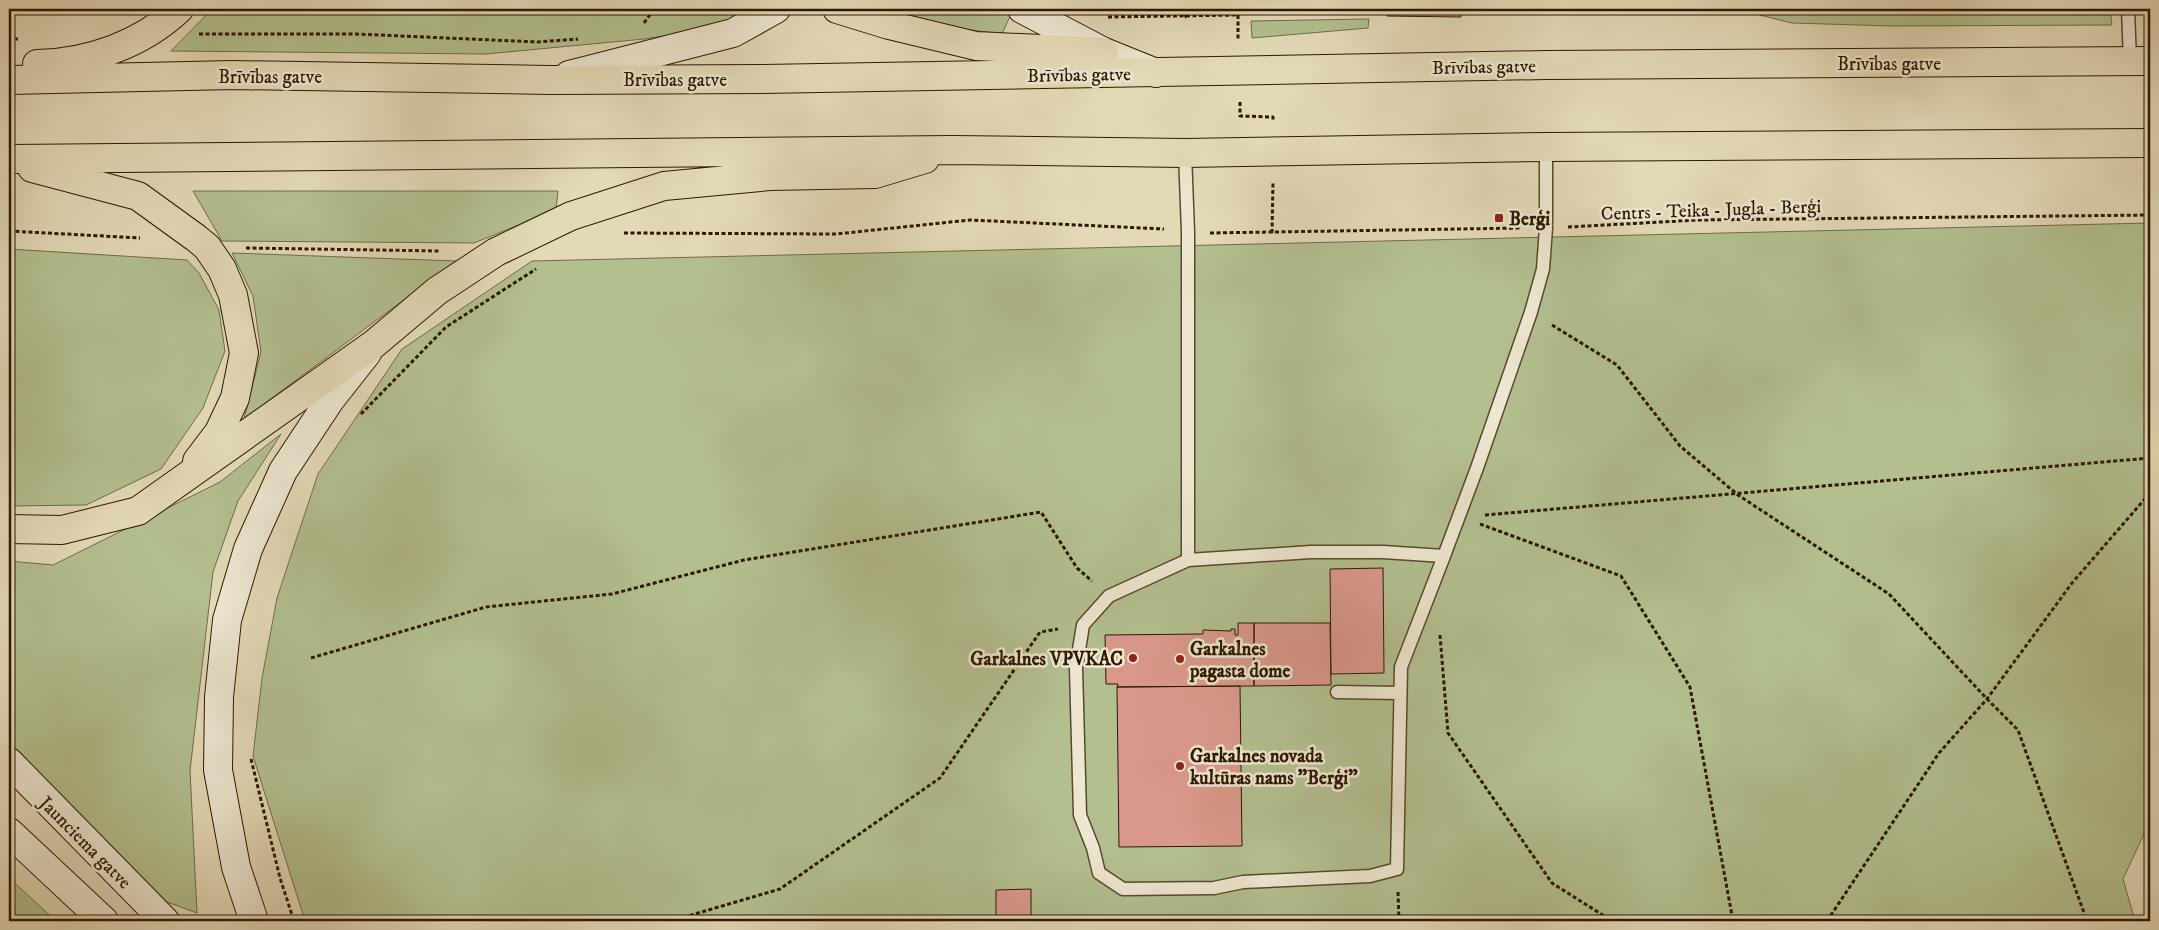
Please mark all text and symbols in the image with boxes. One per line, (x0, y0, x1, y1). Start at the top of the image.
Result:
street label: Brīvības gatve (1837, 53, 1941, 76)
street label: Brīvības gatve (1432, 55, 1536, 80)
street label: Brīvības gatve (1027, 63, 1131, 88)
street label: Brīvības gatve (218, 66, 322, 89)
street label: Brīvības gatve (623, 69, 727, 92)
street label: Centrs - Teika - Jugla - Berģi (1600, 195, 1822, 226)
place label: Berģi (1509, 208, 1550, 231)
marker: Berģi (1493, 212, 1505, 224)
place label: Garkalnes pagasta dome (1189, 638, 1290, 683)
place label: Garkalnes VPVKAC (970, 648, 1123, 671)
marker: Garkalnes VPVKAC (1127, 652, 1139, 664)
marker: Garkalnes pagasta dome (1174, 653, 1186, 665)
place label: Garkalnes novada kultūras nams "Berģi" (1189, 745, 1358, 790)
marker: Garkalnes novada kultūras nams "Berģi" (1174, 760, 1186, 772)
street label: Jaunciema gatve (33, 791, 136, 894)

